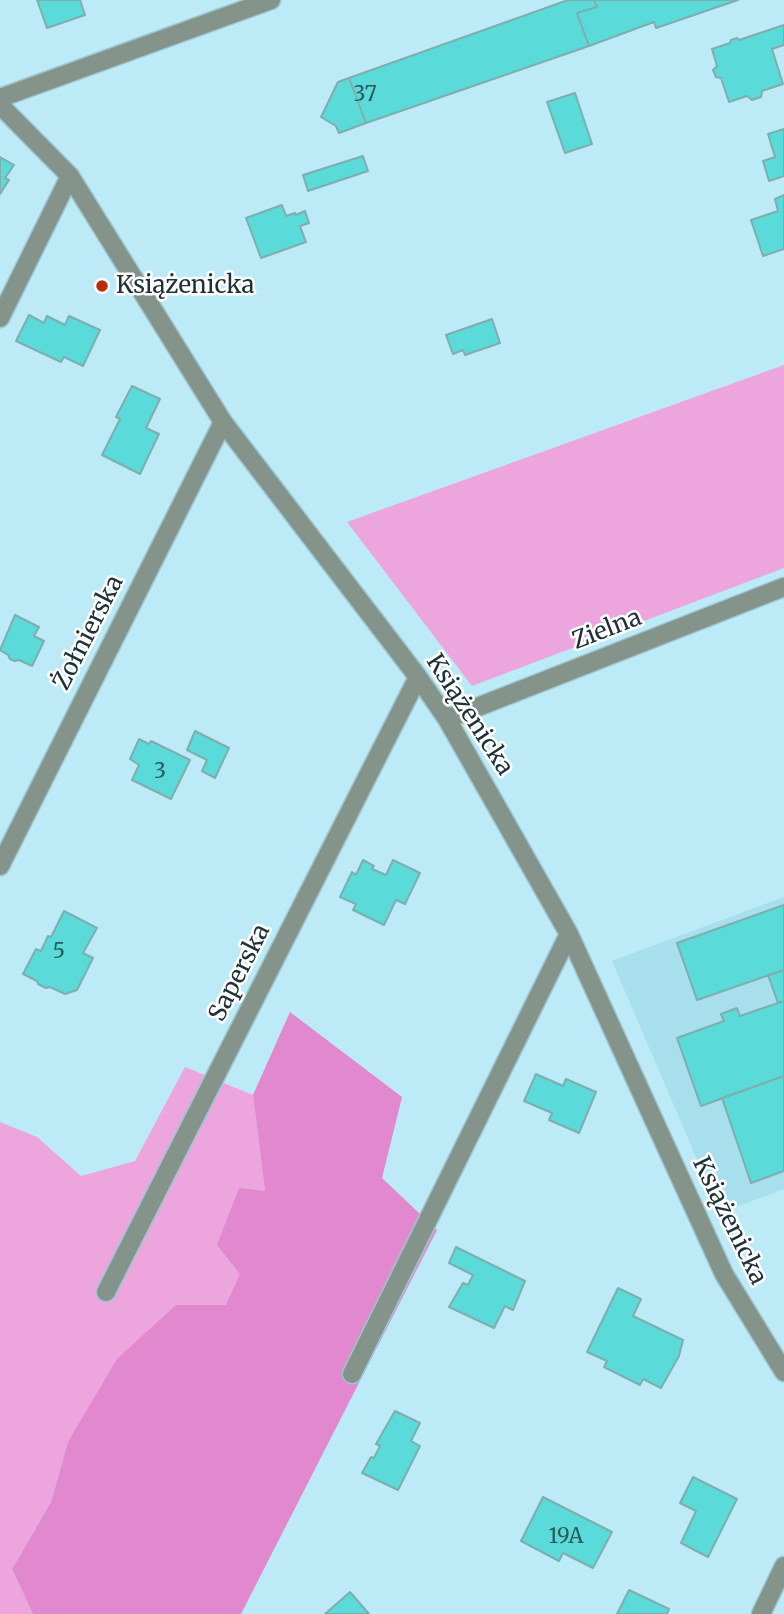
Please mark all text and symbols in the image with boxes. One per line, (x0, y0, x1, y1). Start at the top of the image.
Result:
house number: 37 (353, 82, 377, 108)
place label: Książenicka (116, 272, 254, 300)
marker: Książenicka (94, 278, 110, 294)
street label: Żołnierska (48, 571, 130, 695)
street label: Zielna (568, 604, 646, 656)
street label: Książenicka (419, 649, 519, 781)
house number: 3 (154, 759, 166, 785)
street label: Saperska (203, 920, 277, 1026)
house number: 5 (53, 939, 65, 965)
street label: Książenicka (686, 1153, 772, 1289)
house number: 19A (549, 1524, 583, 1550)

